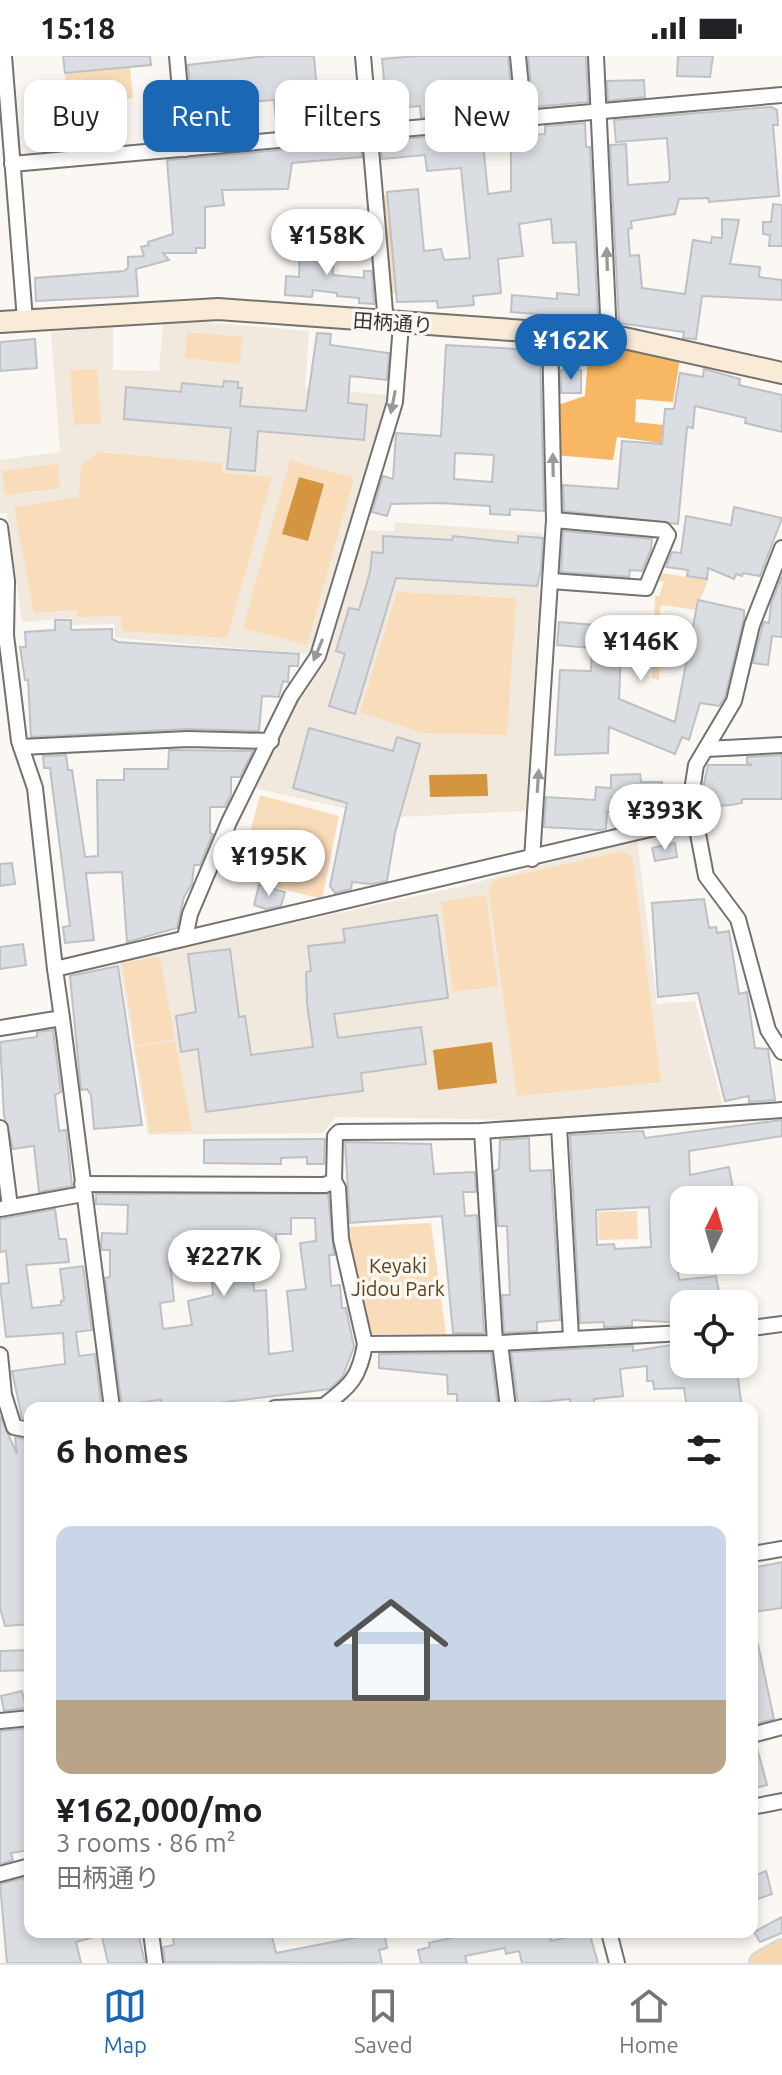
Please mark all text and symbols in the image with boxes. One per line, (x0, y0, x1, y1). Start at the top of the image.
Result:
text: 15:18 (40, 11, 115, 45)
chip: Buy (24, 80, 127, 152)
chip: Rent (143, 80, 259, 152)
chip: Filters (275, 80, 409, 152)
chip: New (425, 80, 538, 152)
pin: ¥158K (271, 209, 383, 277)
text: ¥158K (289, 220, 365, 249)
one-way arrow (600, 246, 613, 271)
street label: 田柄通り (352, 308, 434, 337)
pin: ¥162K (515, 314, 627, 382)
text: ¥162K (533, 325, 609, 354)
one-way arrow (387, 390, 399, 415)
one-way arrow (547, 452, 559, 477)
pin: ¥146K (585, 615, 697, 683)
text: ¥146K (603, 626, 679, 655)
one-way arrow (312, 639, 325, 662)
one-way arrow (531, 768, 544, 793)
pin: ¥393K (609, 784, 721, 852)
text: ¥393K (627, 795, 703, 824)
pin: ¥195K (213, 830, 325, 898)
text: ¥195K (231, 841, 307, 870)
north arrow (670, 1186, 758, 1274)
map controls (670, 1186, 758, 1378)
pin: ¥227K (168, 1230, 280, 1298)
text: ¥227K (186, 1241, 262, 1270)
park label: Keyaki Jidou Park (351, 1254, 445, 1300)
button: locate (670, 1290, 758, 1378)
icon: filters (682, 1428, 726, 1472)
text: 6 homes (56, 1431, 189, 1469)
icon: home (319, 1578, 463, 1722)
text: ¥162,000/mo (56, 1790, 263, 1828)
text: 3 rooms · 86 m² (56, 1828, 236, 1857)
text: 田柄通り (56, 1863, 160, 1892)
tab: Map (103, 1984, 147, 2057)
tab: Saved (354, 1984, 413, 2057)
tab: Home (619, 1984, 679, 2057)

